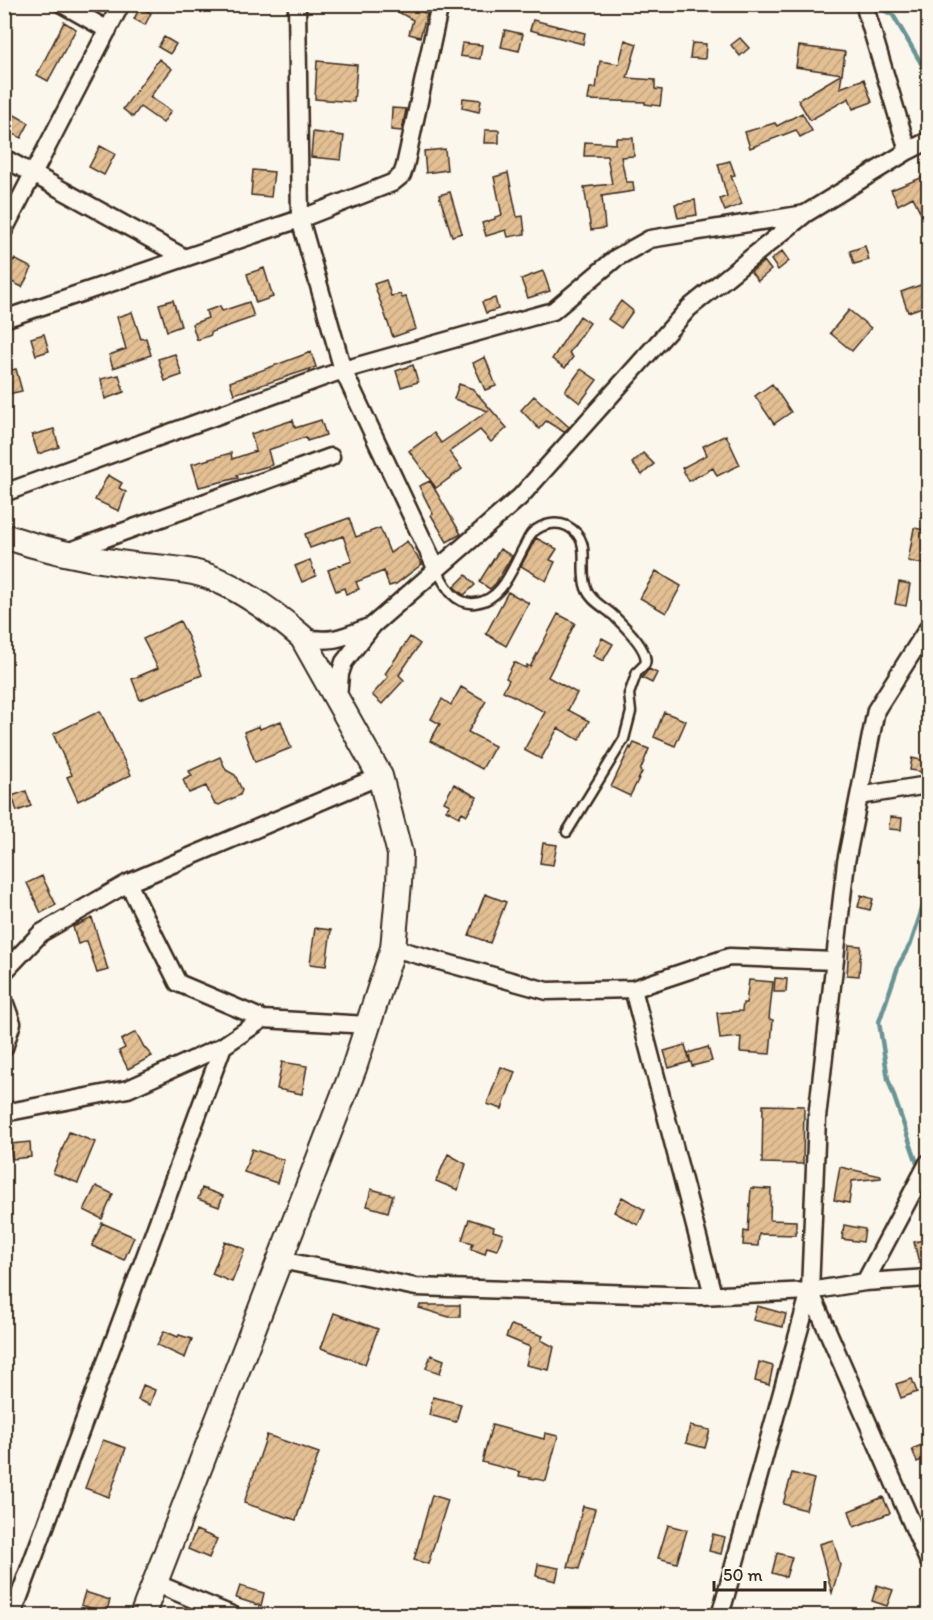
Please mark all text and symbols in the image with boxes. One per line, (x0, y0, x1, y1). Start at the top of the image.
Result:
scale bar (714, 1554, 825, 1592)
text: 50 m (723, 1564, 763, 1586)

